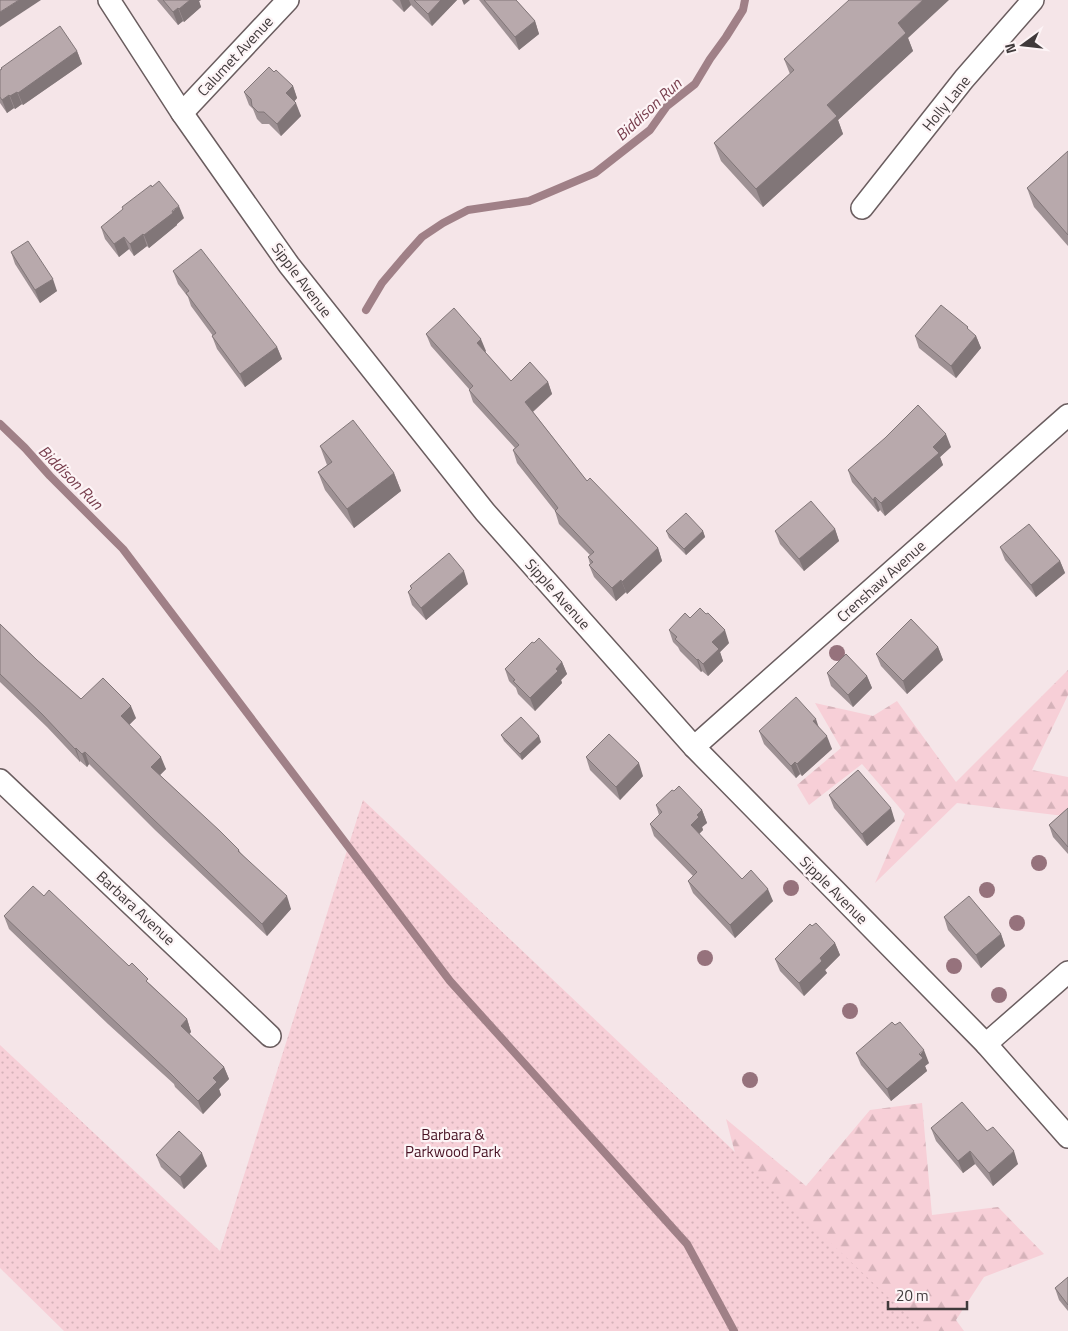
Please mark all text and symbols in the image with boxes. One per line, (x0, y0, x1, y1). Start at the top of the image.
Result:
street label: Calumet Avenue (192, 11, 278, 101)
north arrow (998, 20, 1048, 70)
text: N (999, 41, 1021, 56)
street label: Holly Lane (916, 70, 976, 136)
water label: Biddison Run (609, 71, 687, 146)
street label: Sipple Avenue (266, 238, 338, 322)
water label: Biddison Run (33, 439, 110, 516)
street label: Crenshaw Avenue (831, 535, 931, 627)
street label: Sipple Avenue (520, 553, 596, 635)
street label: Sipple Avenue (795, 851, 873, 929)
street label: Barbara Avenue (91, 865, 181, 951)
park label: Barbara & Parkwood Park (405, 1123, 501, 1163)
scale bar (888, 1278, 967, 1310)
text: 20 m (896, 1284, 929, 1307)

